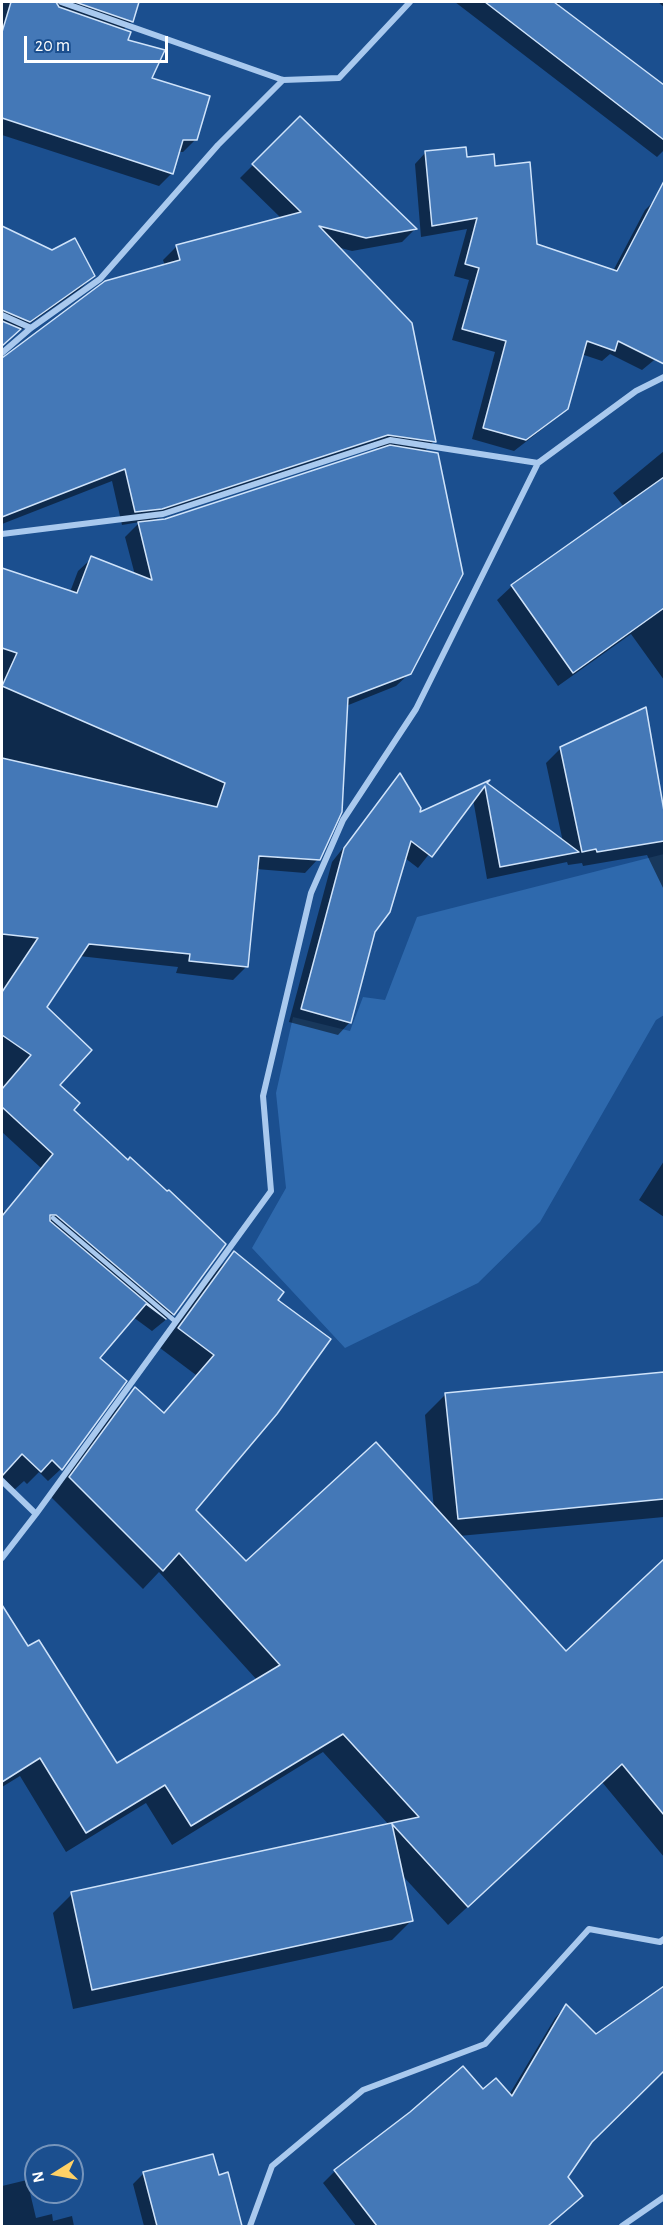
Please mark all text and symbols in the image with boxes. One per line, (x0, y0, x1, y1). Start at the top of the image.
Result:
scale bar (27, 24, 171, 62)
text: 20 m (35, 37, 70, 55)
north arrow (24, 2144, 84, 2204)
text: N (29, 2170, 47, 2184)

